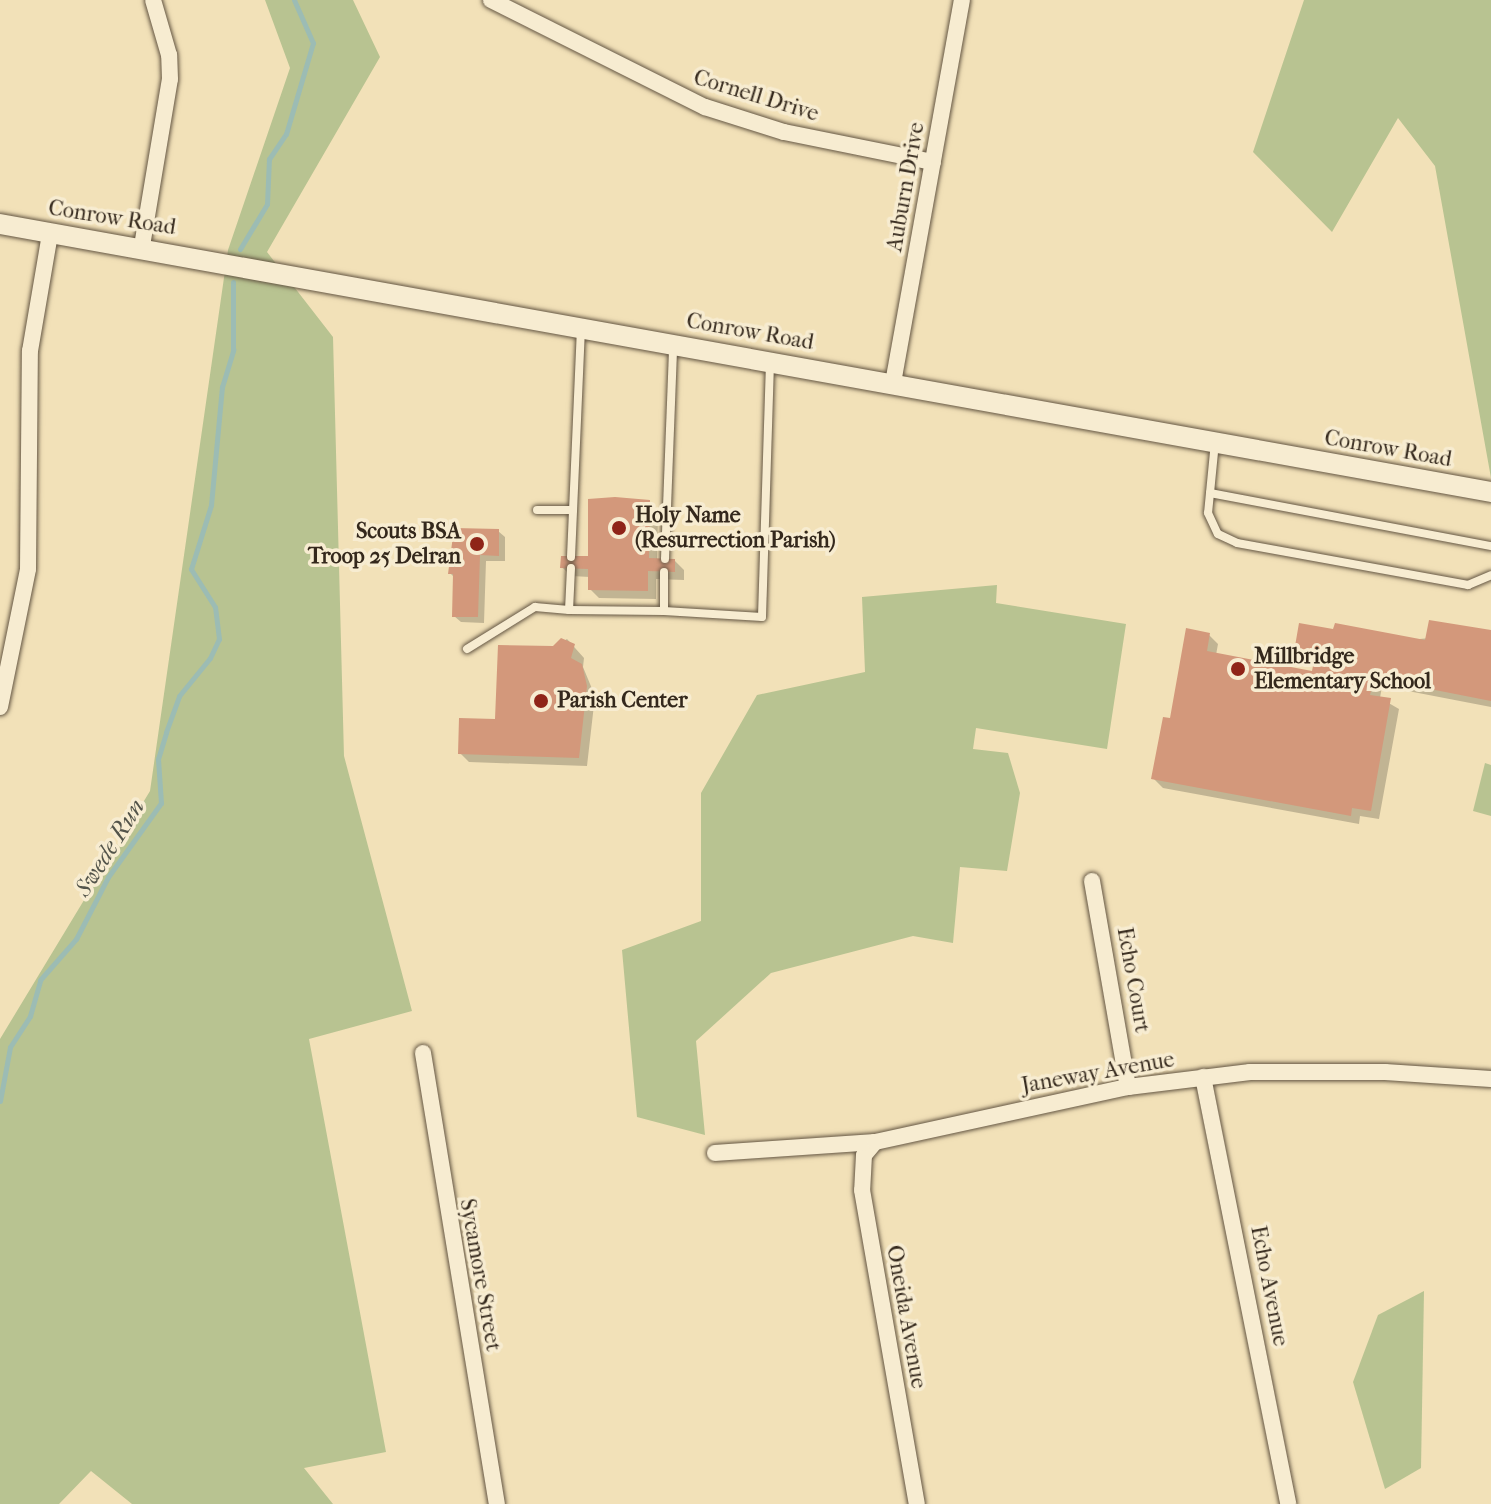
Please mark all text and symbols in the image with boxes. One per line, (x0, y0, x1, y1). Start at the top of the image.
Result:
street label: Cornell Drive (690, 64, 822, 128)
street label: Auburn Drive (882, 120, 930, 254)
street label: Conrow Road (46, 195, 178, 241)
street label: Conrow Road (684, 308, 816, 356)
street label: Conrow Road (1322, 425, 1454, 473)
place label: Holy Name (Resurrection Parish) (635, 502, 836, 554)
place label: Scouts BSA Troop 25 Delran (308, 518, 461, 570)
marker: Holy Name (Resurrection Parish) (610, 519, 628, 537)
marker: Scouts BSA Troop 25 Delran (468, 535, 486, 553)
place label: Millbridge Elementary School (1254, 643, 1431, 694)
marker: Millbridge Elementary School (1229, 660, 1247, 678)
place label: Parish Center (557, 688, 688, 714)
marker: Parish Center (532, 692, 550, 710)
water label: Swede Run (69, 794, 151, 902)
street label: Echo Court (1111, 925, 1155, 1035)
street label: Janeway Avenue (1020, 1047, 1176, 1099)
street label: Sycamore Street (454, 1197, 506, 1353)
street label: Echo Avenue (1244, 1224, 1294, 1348)
street label: Oneida Avenue (880, 1243, 932, 1391)

